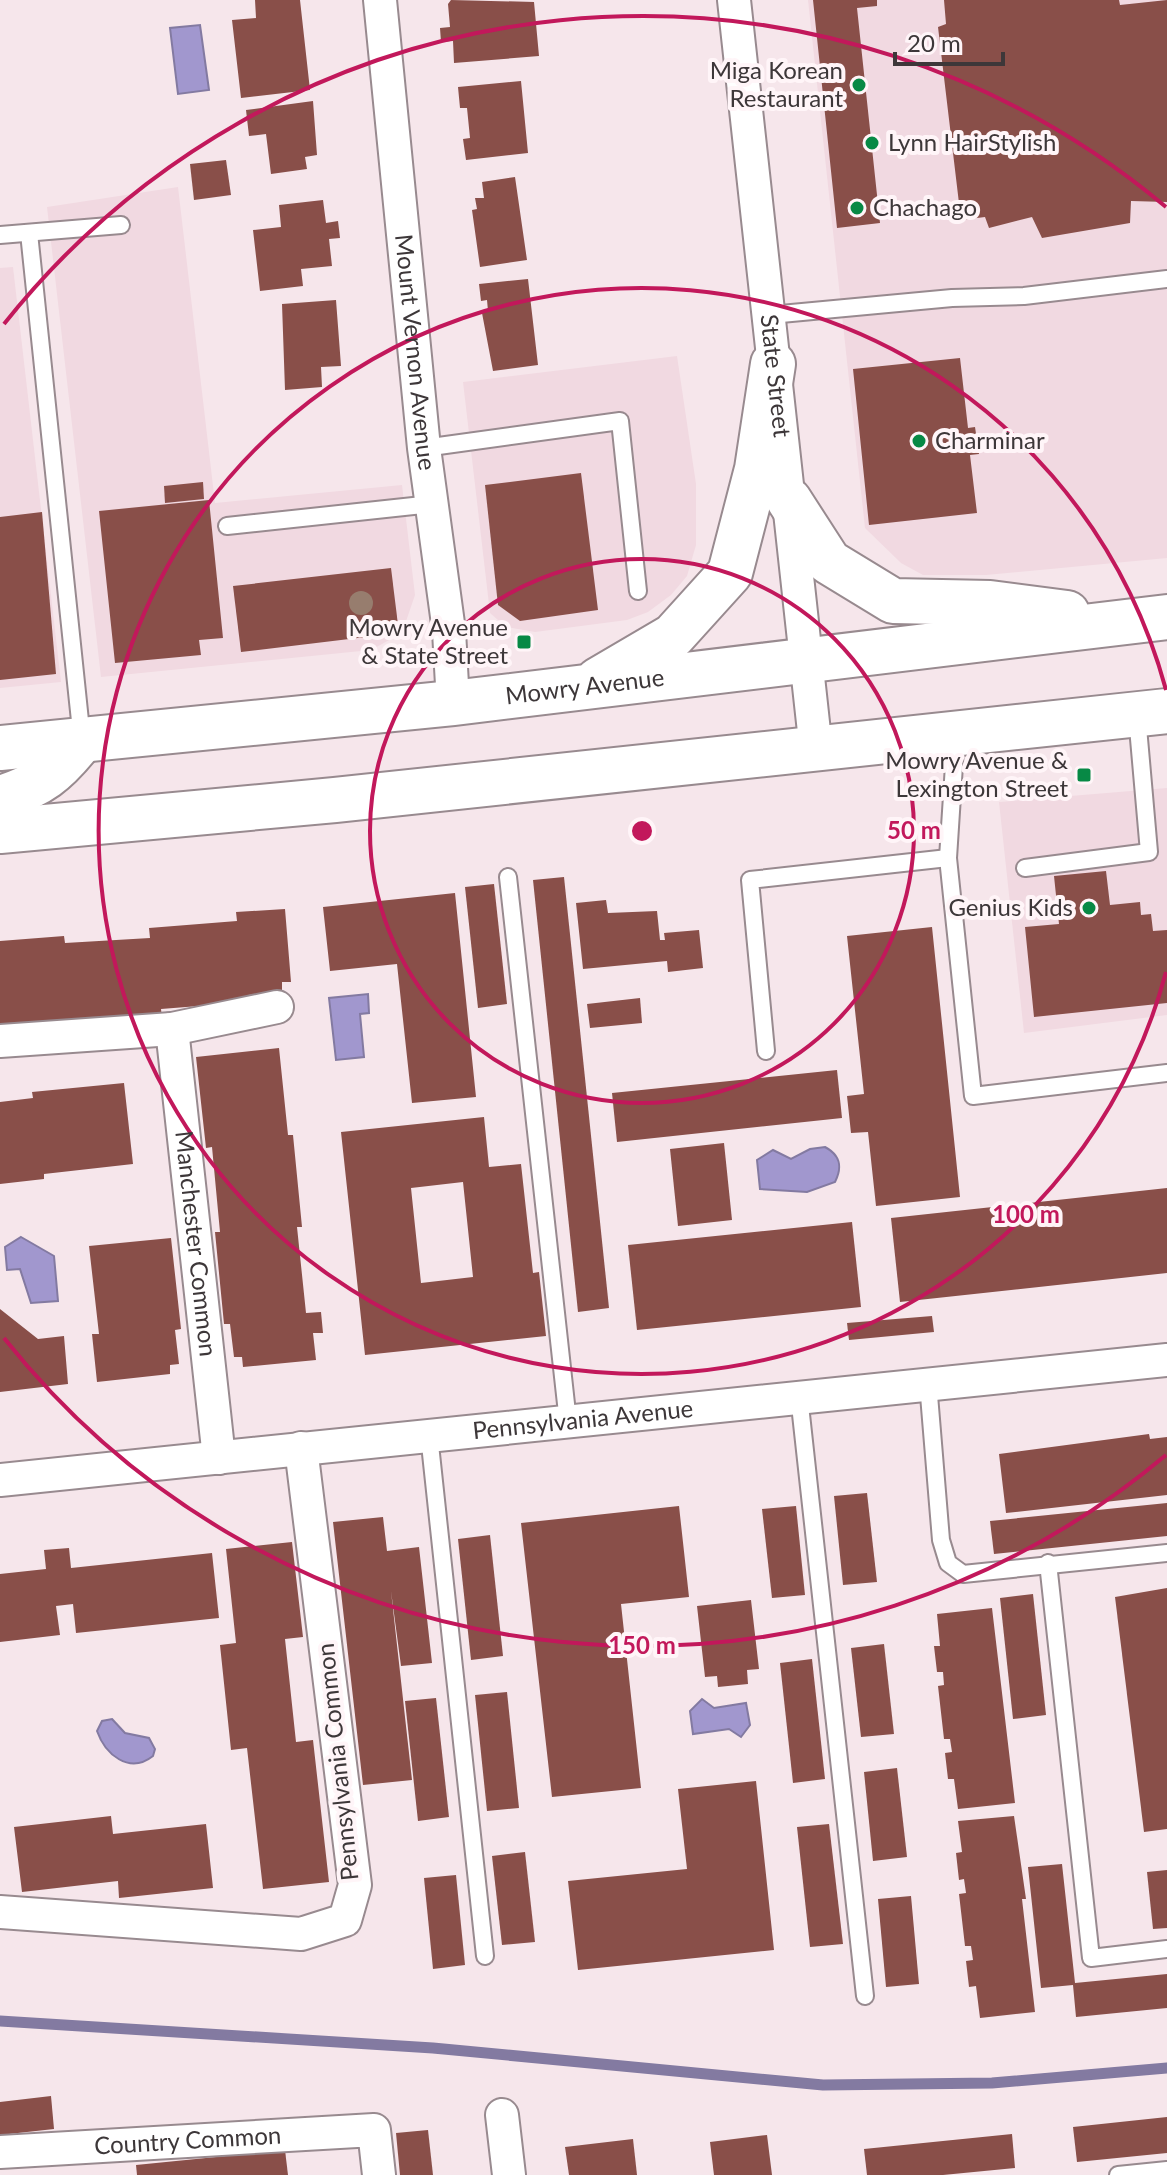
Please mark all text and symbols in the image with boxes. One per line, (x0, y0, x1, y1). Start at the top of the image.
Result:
scale bar (895, 16, 1003, 66)
text: 20 m (907, 28, 961, 57)
place label: Miga Korean Restaurant (710, 55, 843, 112)
marker: Miga Korean Restaurant (850, 76, 868, 94)
place label: Lynn HairStylish (888, 127, 1056, 156)
marker: Lynn HairStylish (863, 134, 881, 152)
place label: Chachago (873, 192, 977, 221)
marker: Chachago (848, 199, 866, 217)
street label: Mount Vernon Avenue (390, 233, 443, 472)
street label: State Street (755, 313, 798, 439)
place label: Charminar (935, 425, 1045, 454)
marker: Charminar (910, 432, 928, 450)
place label: Mowry Avenue & State Street (348, 612, 508, 669)
marker: Mowry Avenue & State Street (515, 633, 533, 651)
street label: Mowry Avenue (504, 662, 666, 710)
place label: Mowry Avenue & Lexington Street (885, 745, 1068, 802)
marker: Mowry Avenue & Lexington Street (1075, 766, 1093, 784)
text: 50 m (887, 815, 941, 844)
centre of rings (628, 817, 656, 845)
place label: Genius Kids (948, 892, 1073, 921)
marker: Genius Kids (1080, 899, 1098, 917)
street label: Manchester Common (170, 1129, 224, 1358)
text: 100 m (992, 1199, 1060, 1228)
street label: Pennsylvania Avenue (471, 1393, 694, 1444)
text: 150 m (608, 1630, 676, 1659)
street label: Pennsylvania Common (310, 1642, 363, 1882)
street label: Country Common (93, 2119, 282, 2159)

